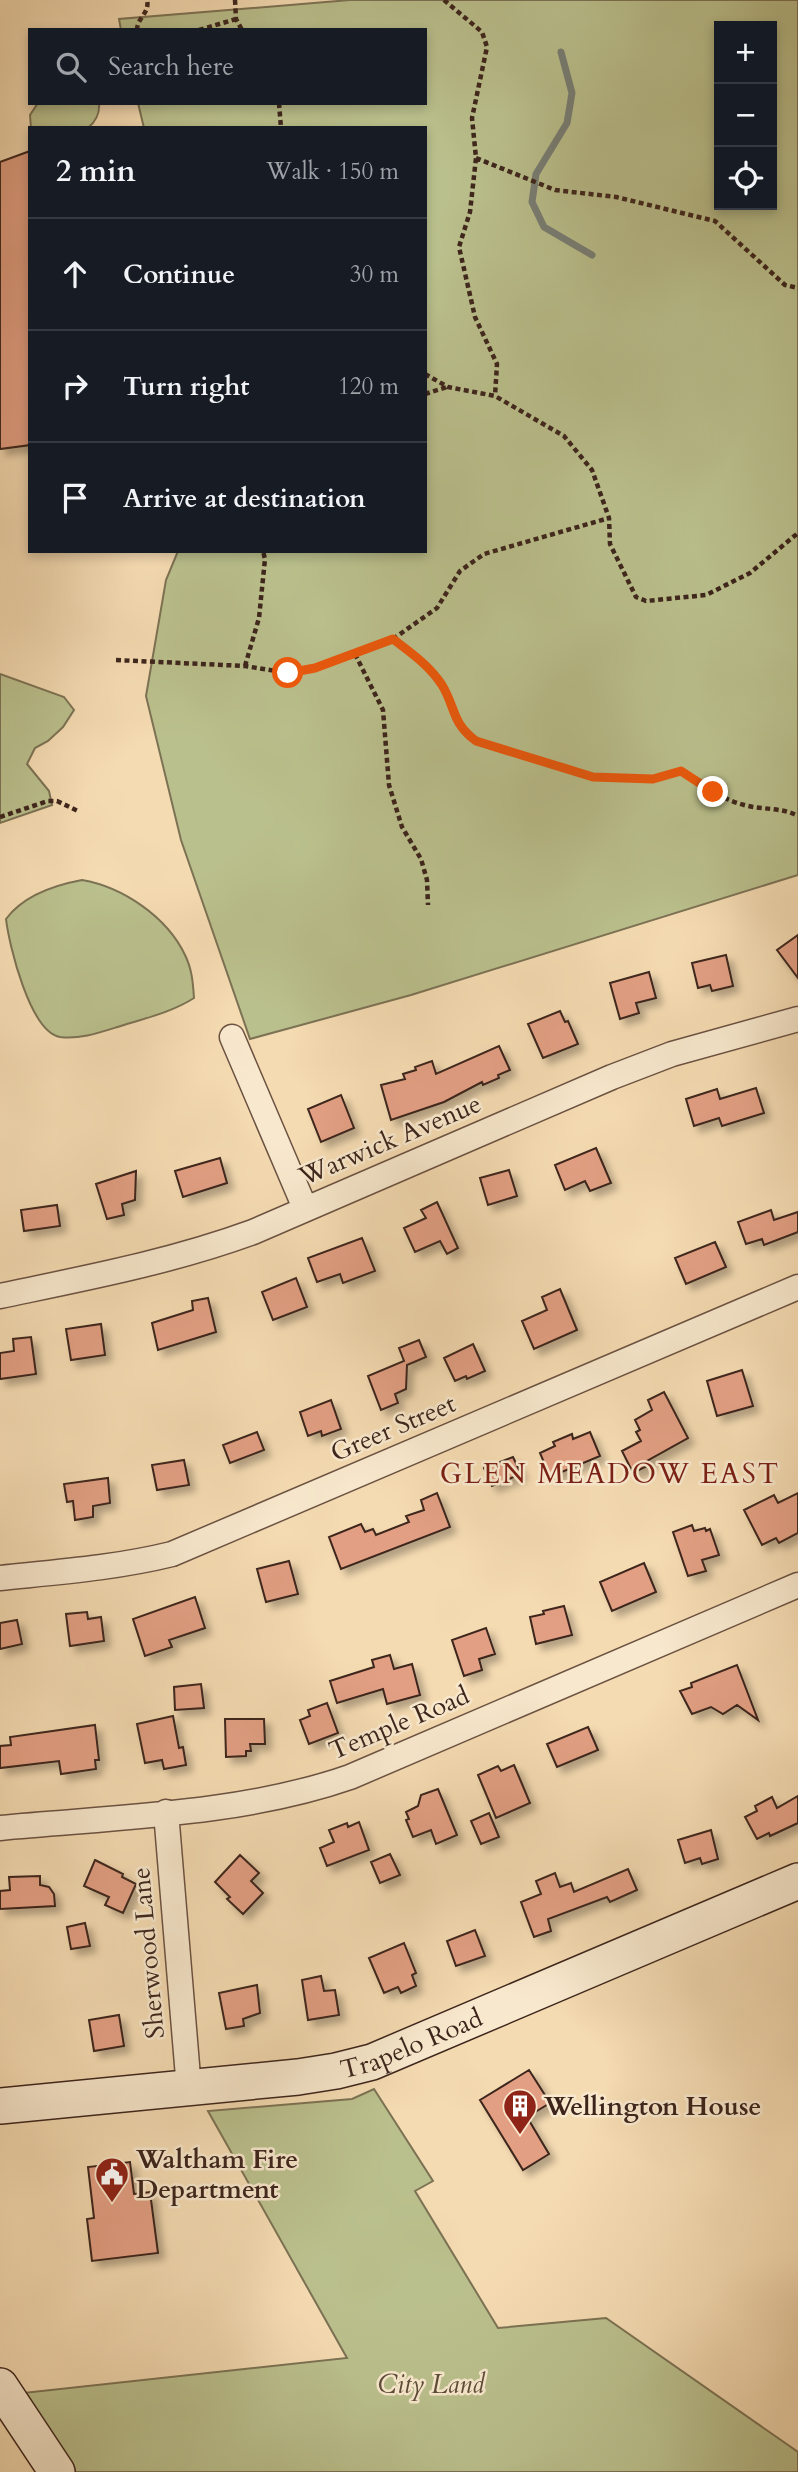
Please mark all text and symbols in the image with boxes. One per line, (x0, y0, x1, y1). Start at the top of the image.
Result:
map controls (714, 21, 777, 210)
button: + (714, 21, 777, 84)
search box (28, 28, 427, 105)
icon: search (52, 48, 90, 86)
text: Search here (108, 49, 234, 84)
button: − (714, 84, 777, 147)
button: locate (714, 147, 777, 210)
text: 2 min (56, 151, 136, 192)
text: Walk · 150 m (266, 156, 399, 187)
icon: ahead (56, 255, 94, 293)
text: Continue (123, 257, 235, 292)
text: 30 m (350, 259, 399, 290)
icon: right (56, 367, 94, 405)
text: Turn right (123, 369, 250, 404)
text: 120 m (338, 371, 399, 402)
icon: arrive (56, 479, 94, 517)
text: Arrive at destination (123, 481, 366, 516)
route start (272, 657, 303, 688)
route end (697, 776, 728, 807)
street label: Warwick Avenue (293, 1086, 486, 1195)
street label: Greer Street (325, 1386, 461, 1470)
district label: GLEN MEADOW EAST (440, 1455, 780, 1493)
street label: Temple Road (323, 1678, 475, 1768)
street label: Sherwood Lane (123, 1866, 173, 2040)
street label: Trapelo Road (337, 2000, 488, 2087)
building icon: Wellington House (501, 2087, 539, 2136)
place label: Wellington House (543, 2089, 761, 2124)
place label: Waltham Fire Department (135, 2142, 298, 2207)
public building icon: Waltham Fire Department (93, 2155, 131, 2204)
park label: City Land (378, 2367, 486, 2402)

